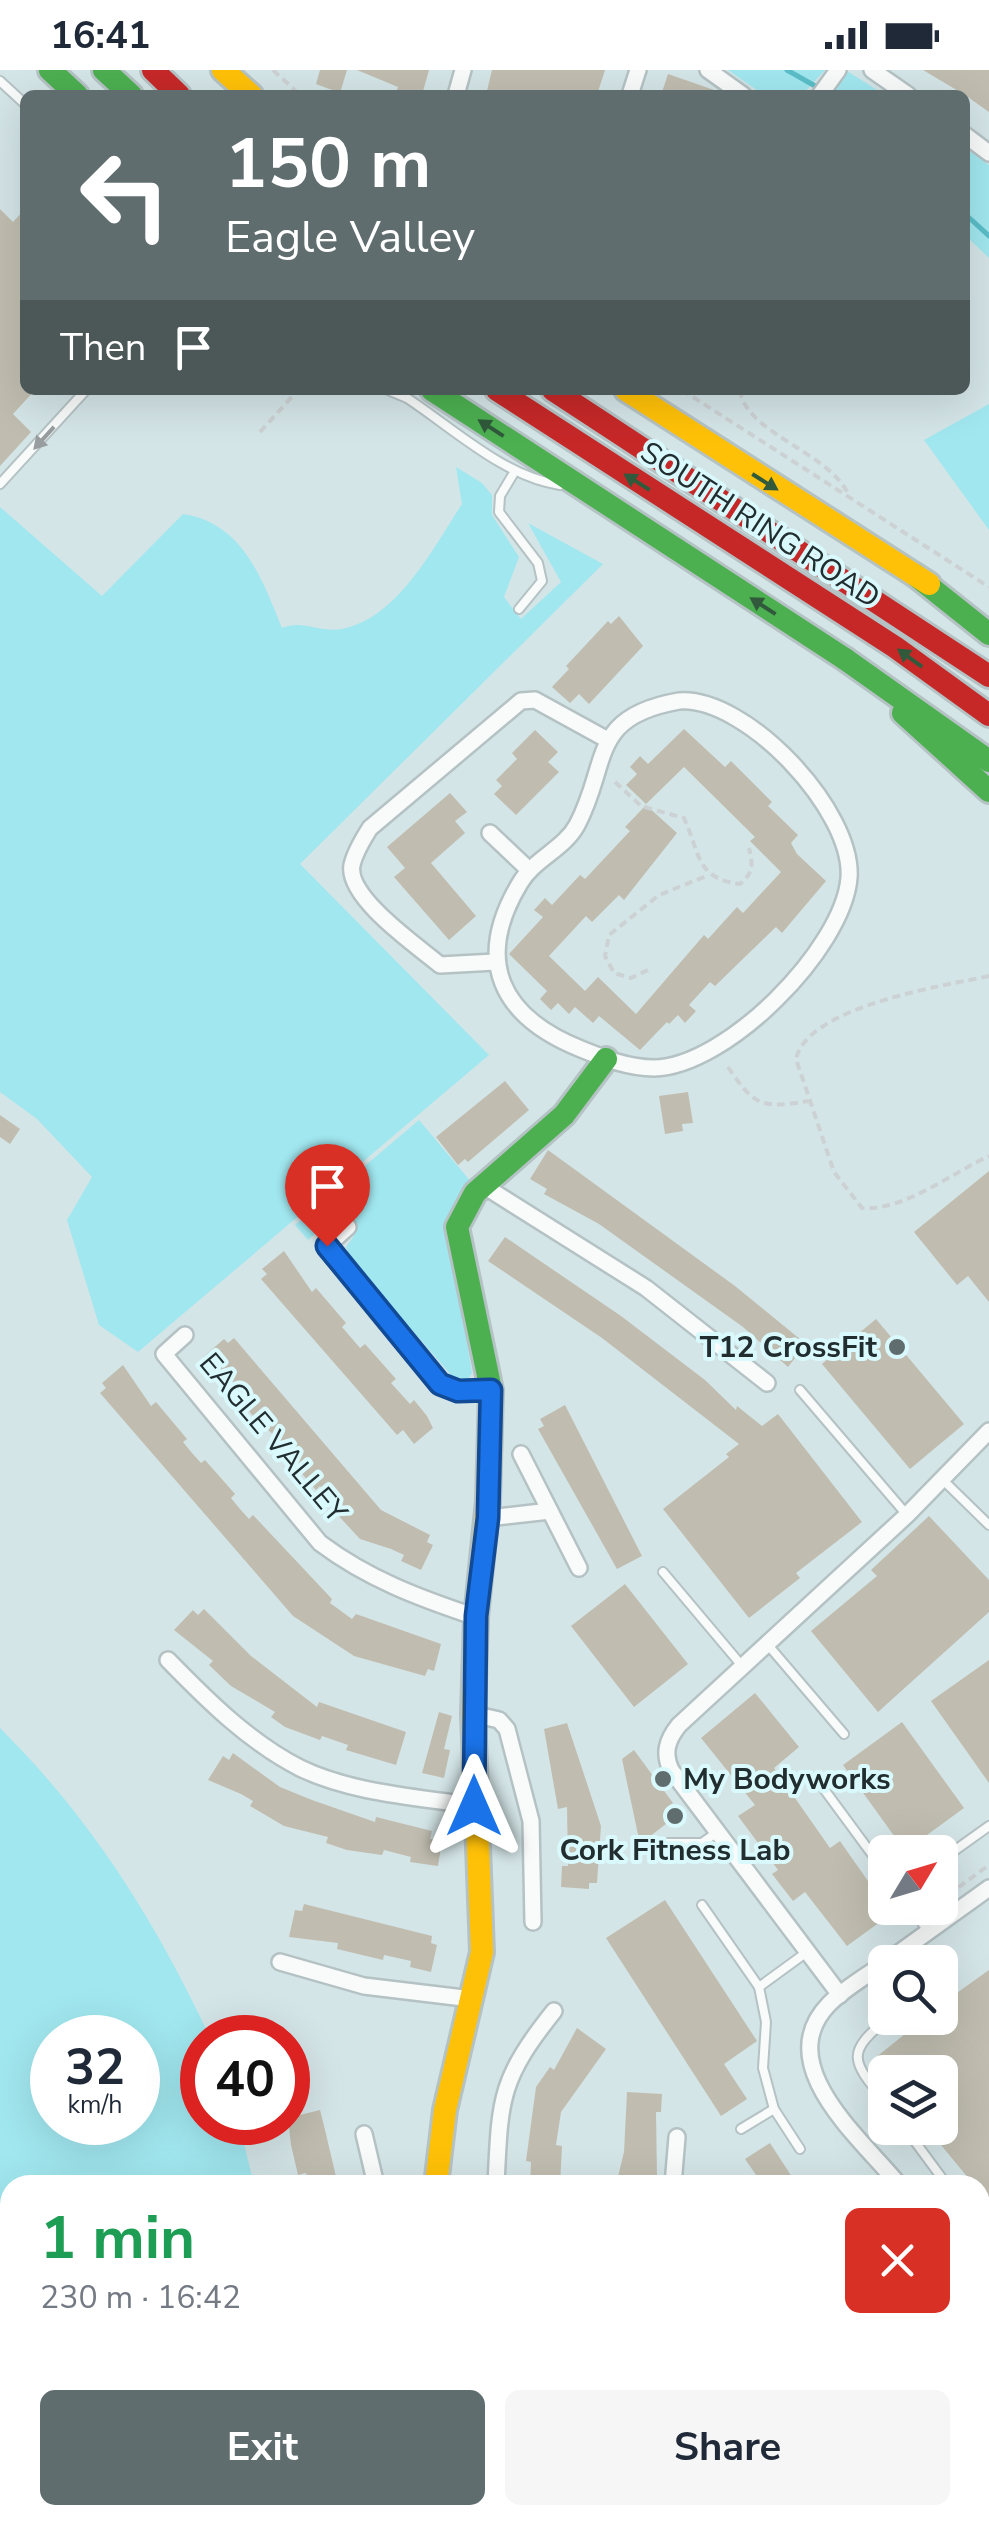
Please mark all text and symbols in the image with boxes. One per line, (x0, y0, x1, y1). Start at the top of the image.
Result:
text: 16:41 (50, 10, 151, 61)
text: 150 m (225, 116, 431, 212)
icon: left (60, 130, 190, 260)
text: Eagle Valley (225, 207, 475, 268)
icon: arrive (166, 320, 221, 375)
text: Then (60, 322, 146, 373)
one-way arrow (477, 420, 504, 438)
one-way arrow (33, 426, 56, 450)
street label: SOUTH RING ROAD (632, 432, 888, 618)
one-way arrow (623, 473, 651, 491)
one-way arrow (751, 473, 779, 491)
one-way arrow (749, 597, 777, 615)
one-way arrow (897, 649, 923, 668)
pin (285, 1144, 370, 1247)
icon: arrive (300, 1159, 355, 1214)
place label: T12 CrossFit (700, 1327, 877, 1368)
marker: T12 CrossFit (886, 1336, 908, 1358)
street label: EAGLE VALLEY (190, 1344, 357, 1533)
position arrow (422, 1754, 526, 1858)
place label: My Bodyworks (683, 1759, 891, 1800)
marker: My Bodyworks (652, 1768, 674, 1790)
marker: Cork Fitness Lab (664, 1805, 686, 1827)
place label: Cork Fitness Lab (559, 1830, 791, 1871)
north arrow (868, 1835, 958, 1925)
map controls (868, 1835, 958, 2145)
button: search (868, 1945, 958, 2035)
speed limit sign: 40 (180, 2015, 310, 2145)
text: 32 (65, 2033, 125, 2102)
button: layers (868, 2055, 958, 2145)
text: km/h (67, 2088, 123, 2122)
text: 1 min (40, 2197, 195, 2279)
button: close (845, 2208, 950, 2313)
text: 230 m · 16:42 (40, 2276, 241, 2319)
button: Exit (40, 2390, 485, 2505)
button: Share (505, 2390, 950, 2505)

